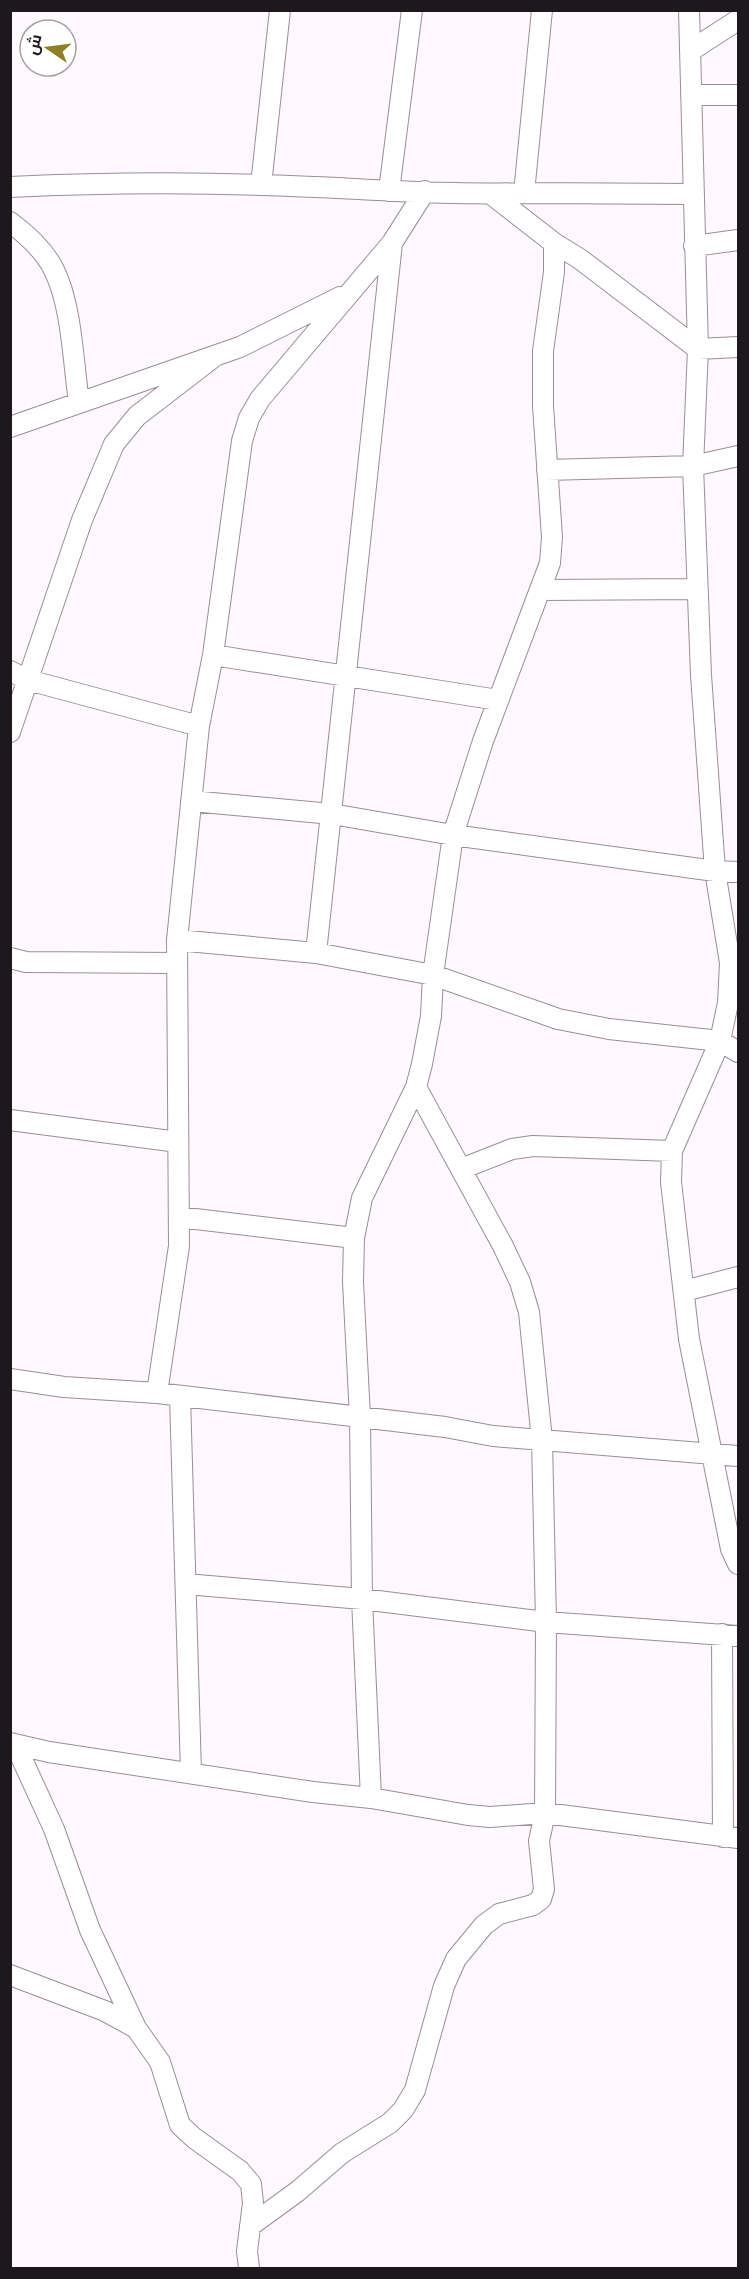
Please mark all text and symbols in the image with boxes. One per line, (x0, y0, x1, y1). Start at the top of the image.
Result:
north arrow (18, 18, 78, 78)
text: ش (21, 32, 46, 57)

